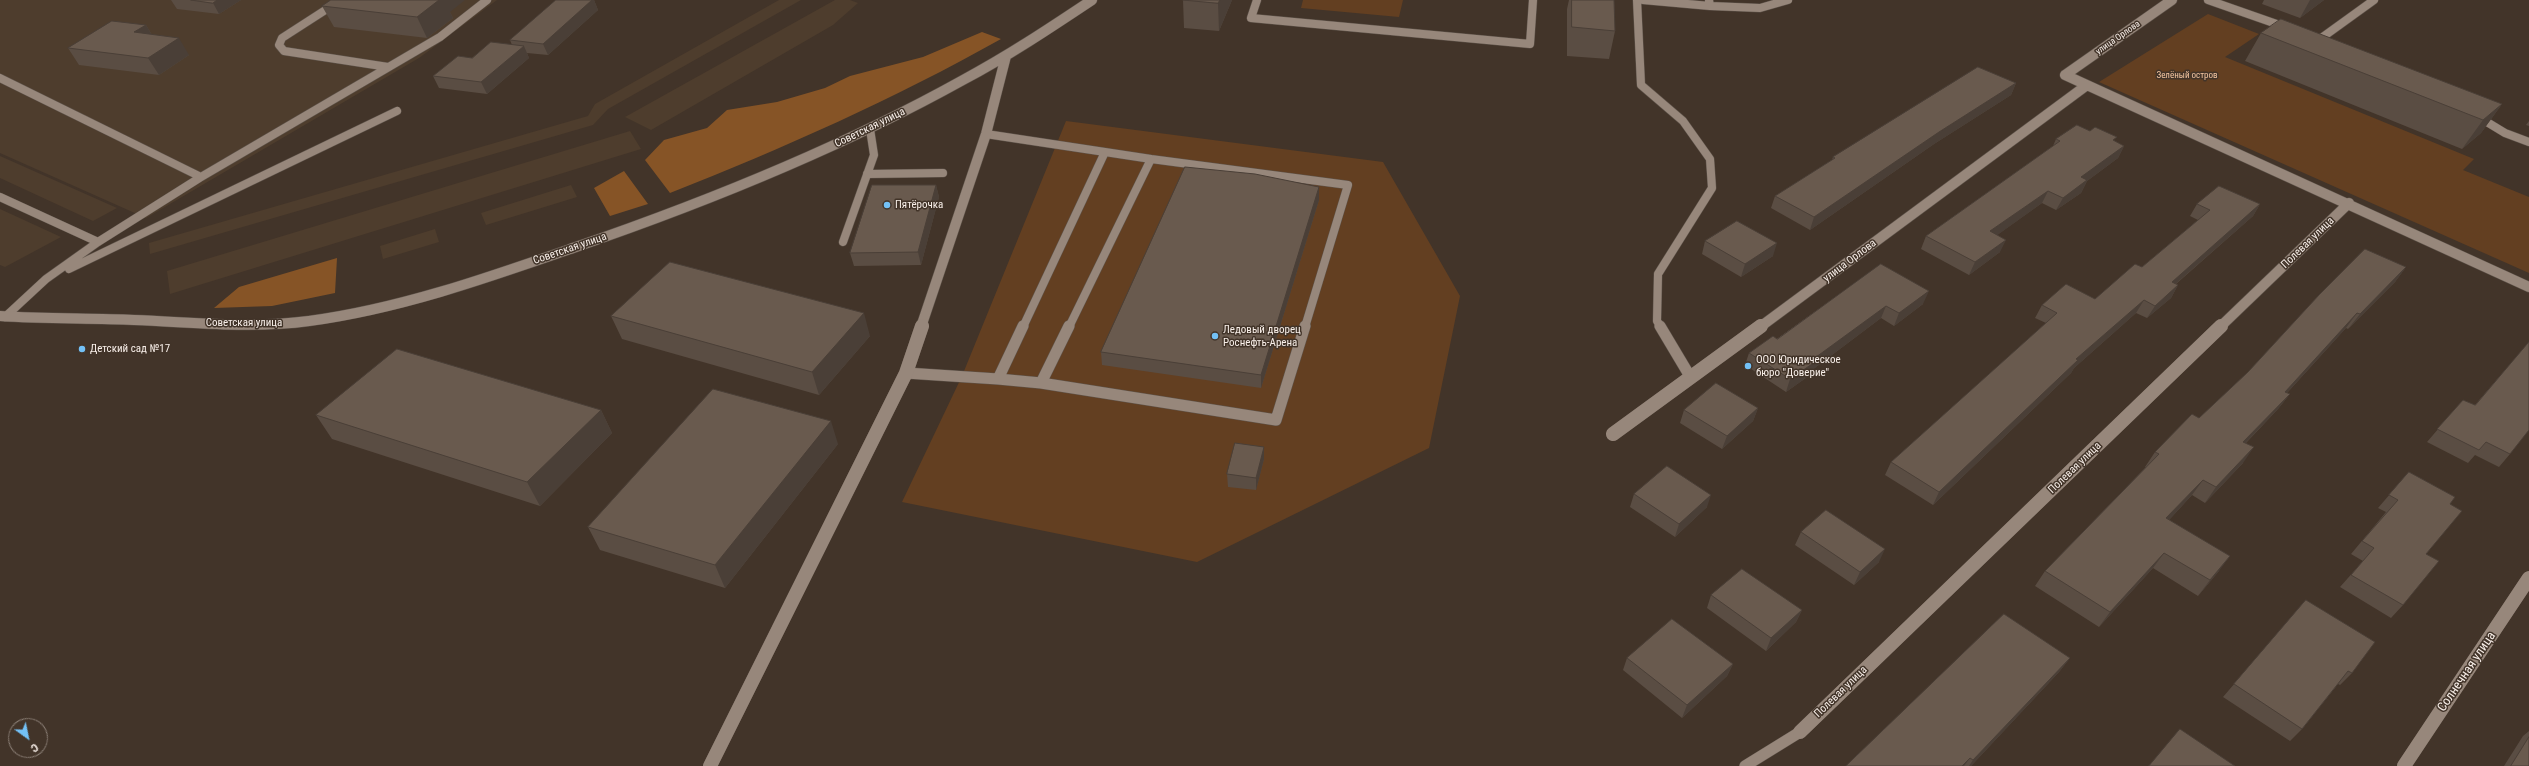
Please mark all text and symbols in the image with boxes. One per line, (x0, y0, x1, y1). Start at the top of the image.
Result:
street label: улица Орлова (2094, 19, 2142, 57)
park label: Зелёный остров (2156, 71, 2218, 81)
street label: Советская улица (833, 105, 907, 151)
place label: Пятёрочка (895, 198, 943, 212)
marker: Пятёрочка (882, 200, 892, 210)
street label: Полевая улица (2279, 215, 2337, 271)
street label: Советская улица (532, 230, 608, 268)
street label: улица Орлова (1821, 237, 1879, 285)
street label: Советская улица (206, 316, 282, 330)
place label: Ледовый дворец Роснефть-Арена (1223, 323, 1301, 349)
marker: Ледовый дворец Роснефть-Арена (1210, 331, 1220, 341)
place label: Детский сад №17 (90, 342, 170, 356)
marker: Детский сад №17 (77, 344, 87, 354)
place label: ООО Юридическое бюро "Доверие" (1756, 353, 1841, 379)
marker: ООО Юридическое бюро "Доверие" (1743, 361, 1753, 371)
street label: Полевая улица (2046, 440, 2104, 496)
street label: Солнечная улица (2435, 629, 2499, 715)
street label: Полевая улица (1812, 664, 1870, 720)
north arrow (8, 718, 48, 758)
text: С (28, 740, 40, 755)

